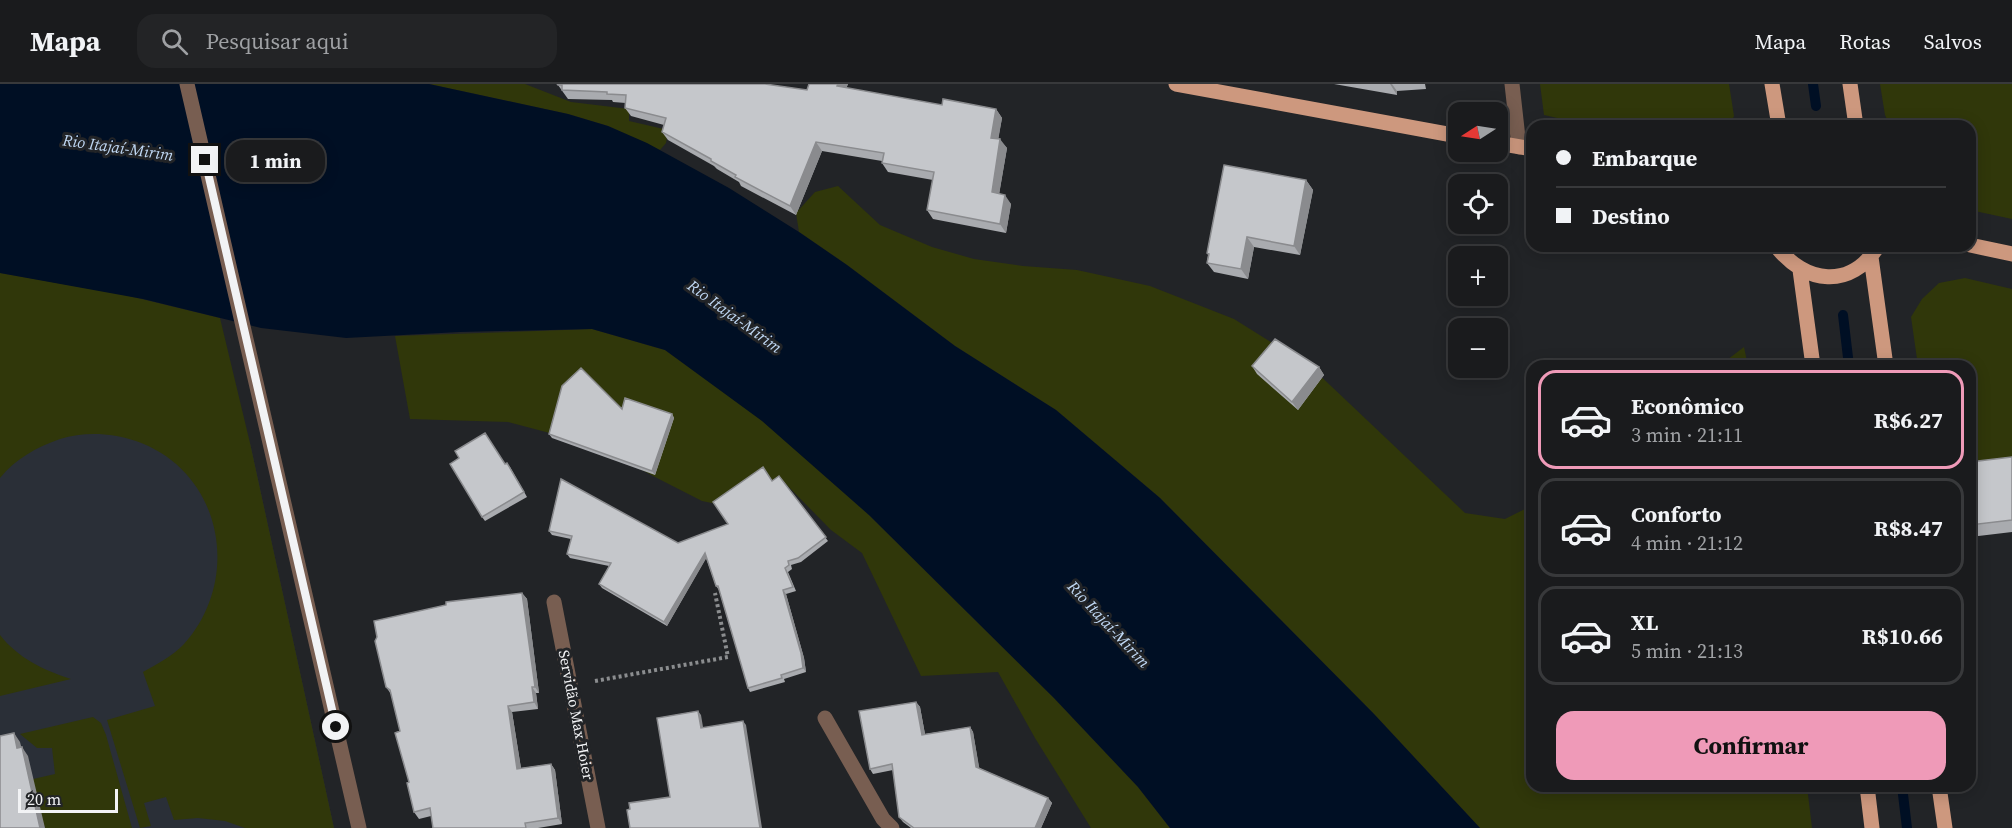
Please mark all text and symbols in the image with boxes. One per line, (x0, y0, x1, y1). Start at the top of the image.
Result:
search box (137, 14, 557, 68)
text: Mapa (30, 22, 101, 60)
icon: search (158, 25, 191, 58)
text: Pesquisar aqui (206, 26, 348, 56)
text: Mapa (1755, 27, 1806, 56)
text: Rotas (1839, 27, 1891, 56)
text: Salvos (1924, 27, 1982, 56)
north arrow (1448, 102, 1508, 162)
map controls (1448, 102, 1508, 378)
water label: Rio Itajaí-Mirim (60, 128, 175, 166)
callout: 1 min (226, 139, 325, 181)
text: Embarque (1592, 143, 1697, 173)
route end (191, 146, 218, 173)
text: 1 min (250, 147, 301, 175)
button: locate (1448, 174, 1508, 234)
text: Destino (1592, 201, 1670, 231)
button: + (1448, 246, 1508, 306)
water label: Rio Itajaí-Mirim (683, 274, 787, 358)
button: − (1448, 318, 1508, 378)
text: Econômico (1631, 391, 1744, 421)
icon: car (1559, 393, 1613, 447)
text: R$6.27 (1874, 405, 1943, 435)
text: 3 min · 21:11 (1631, 421, 1743, 449)
text: Conforto (1631, 499, 1721, 529)
icon: car (1559, 501, 1613, 555)
text: R$8.47 (1874, 513, 1943, 543)
text: 4 min · 21:12 (1631, 529, 1743, 557)
water label: Rio Itajaí-Mirim (1062, 575, 1155, 672)
text: XL (1631, 607, 1658, 637)
icon: car (1559, 609, 1613, 663)
text: R$10.66 (1862, 621, 1943, 651)
text: 5 min · 21:13 (1631, 637, 1743, 665)
street label: Servidão Max Hoier (554, 648, 600, 782)
button: Confirmar (1556, 711, 1946, 780)
route start (322, 713, 349, 740)
scale bar (18, 786, 118, 814)
text: 20 m (27, 788, 61, 810)

